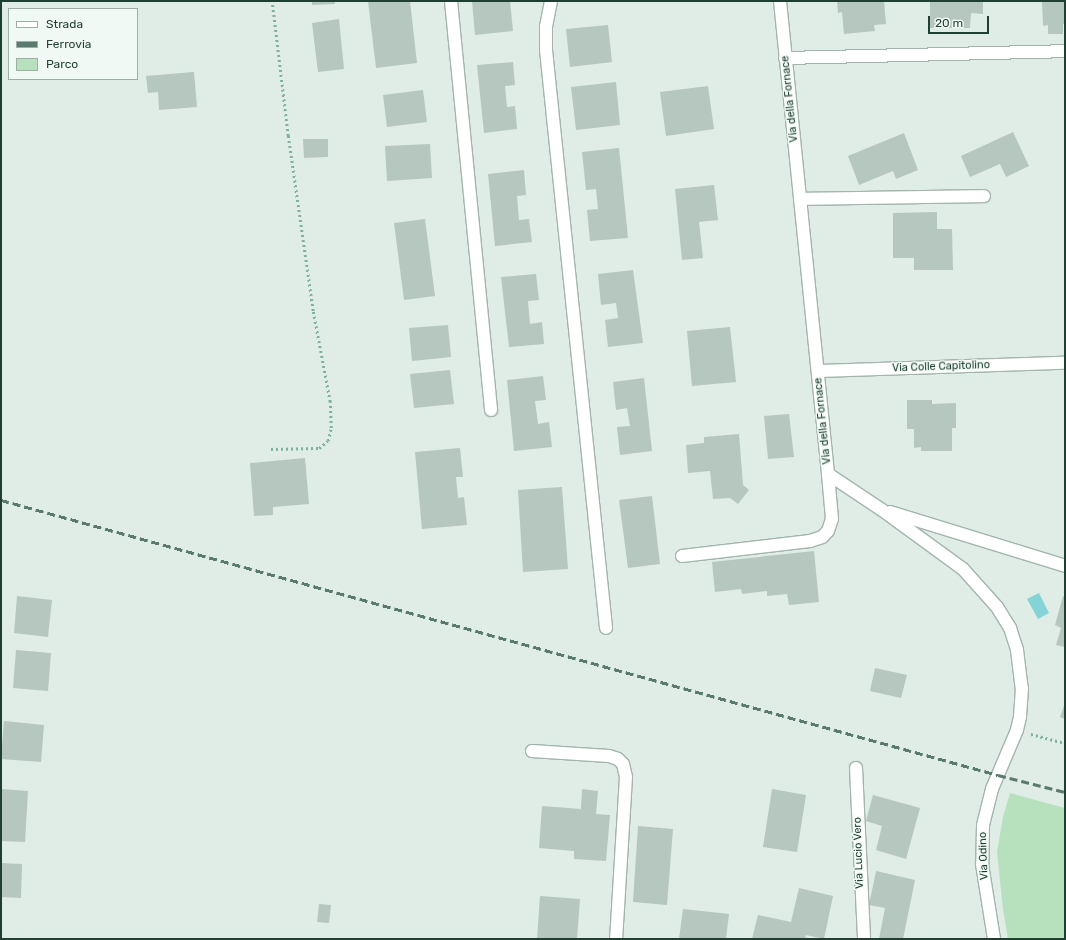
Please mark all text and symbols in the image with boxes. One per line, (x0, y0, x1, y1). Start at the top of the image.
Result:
legend (8, 8, 138, 80)
scale bar (930, 8, 991, 34)
text: 20 m (935, 16, 963, 30)
text: Strada (46, 17, 83, 31)
text: Ferrovia (46, 37, 91, 51)
street label: Via della Fornace (779, 55, 801, 143)
text: Parco (46, 57, 78, 71)
street label: Via Colle Capitolino (892, 359, 990, 375)
street label: Via della Fornace (812, 377, 834, 465)
street label: Via Lucio Vero (851, 817, 867, 889)
street label: Via Odino (977, 832, 991, 880)

